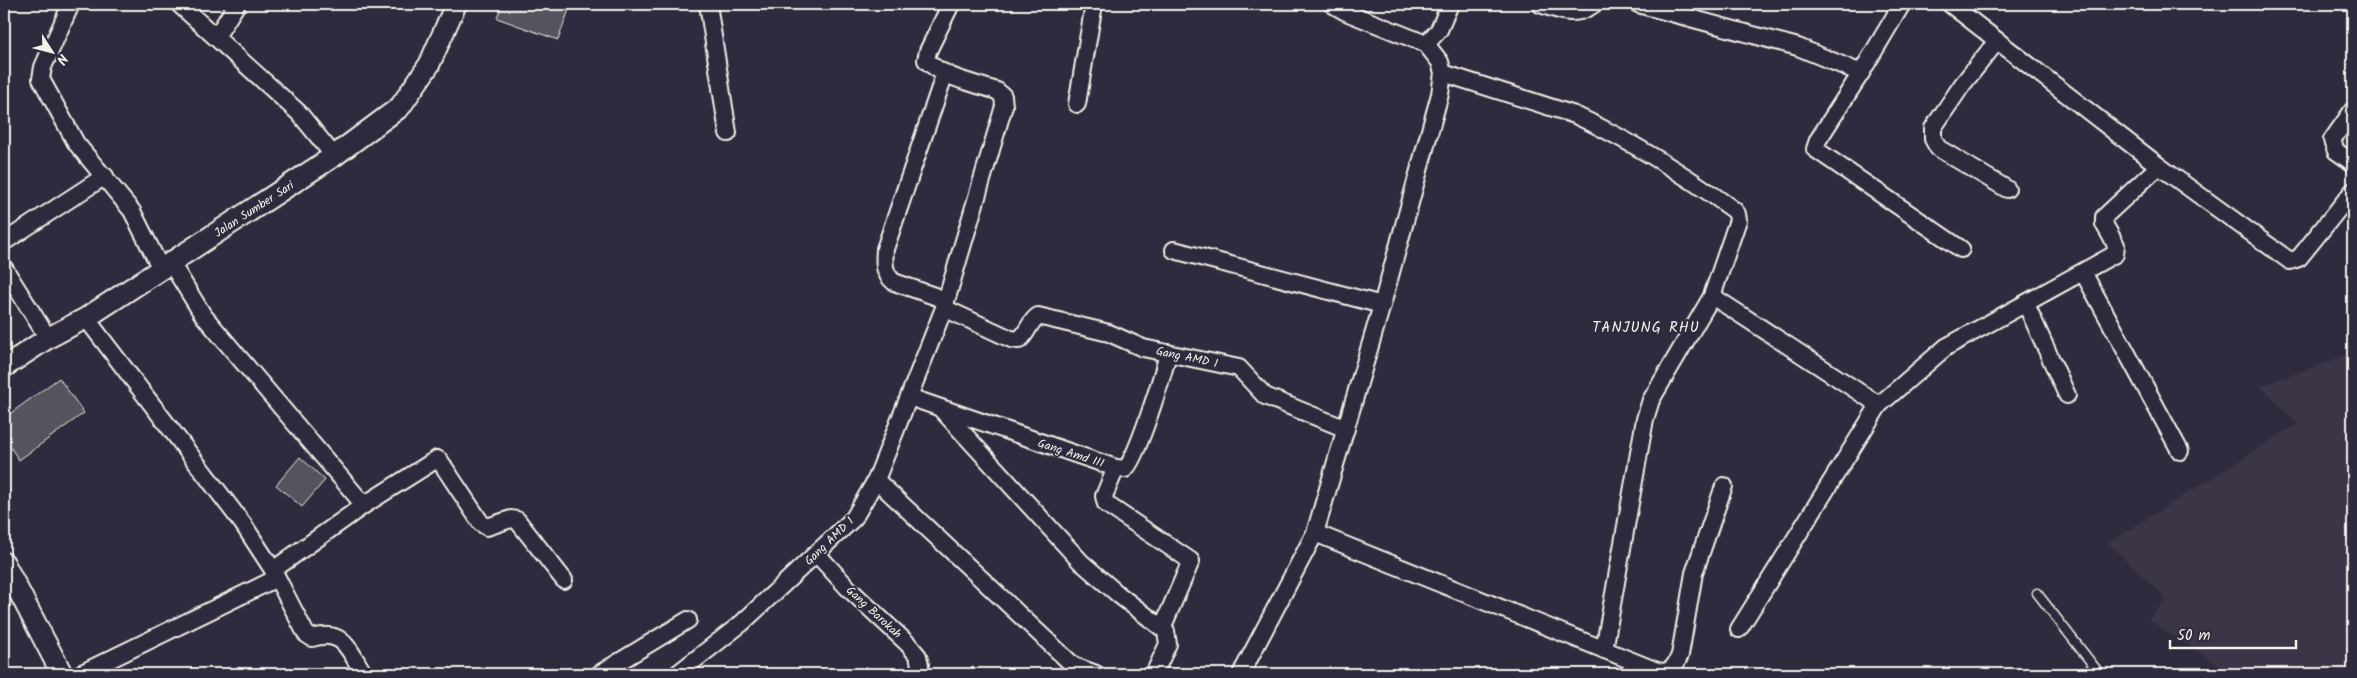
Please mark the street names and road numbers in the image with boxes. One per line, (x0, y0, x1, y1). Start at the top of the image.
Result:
street label: Jalan Sumber Sari (211, 176, 299, 242)
street label: Gang AMD 1 (1154, 342, 1220, 373)
street label: Gang Amd III (1035, 434, 1107, 473)
street label: Gang AMD 1 (800, 512, 859, 570)
street label: Gang Barokah (841, 581, 906, 643)

